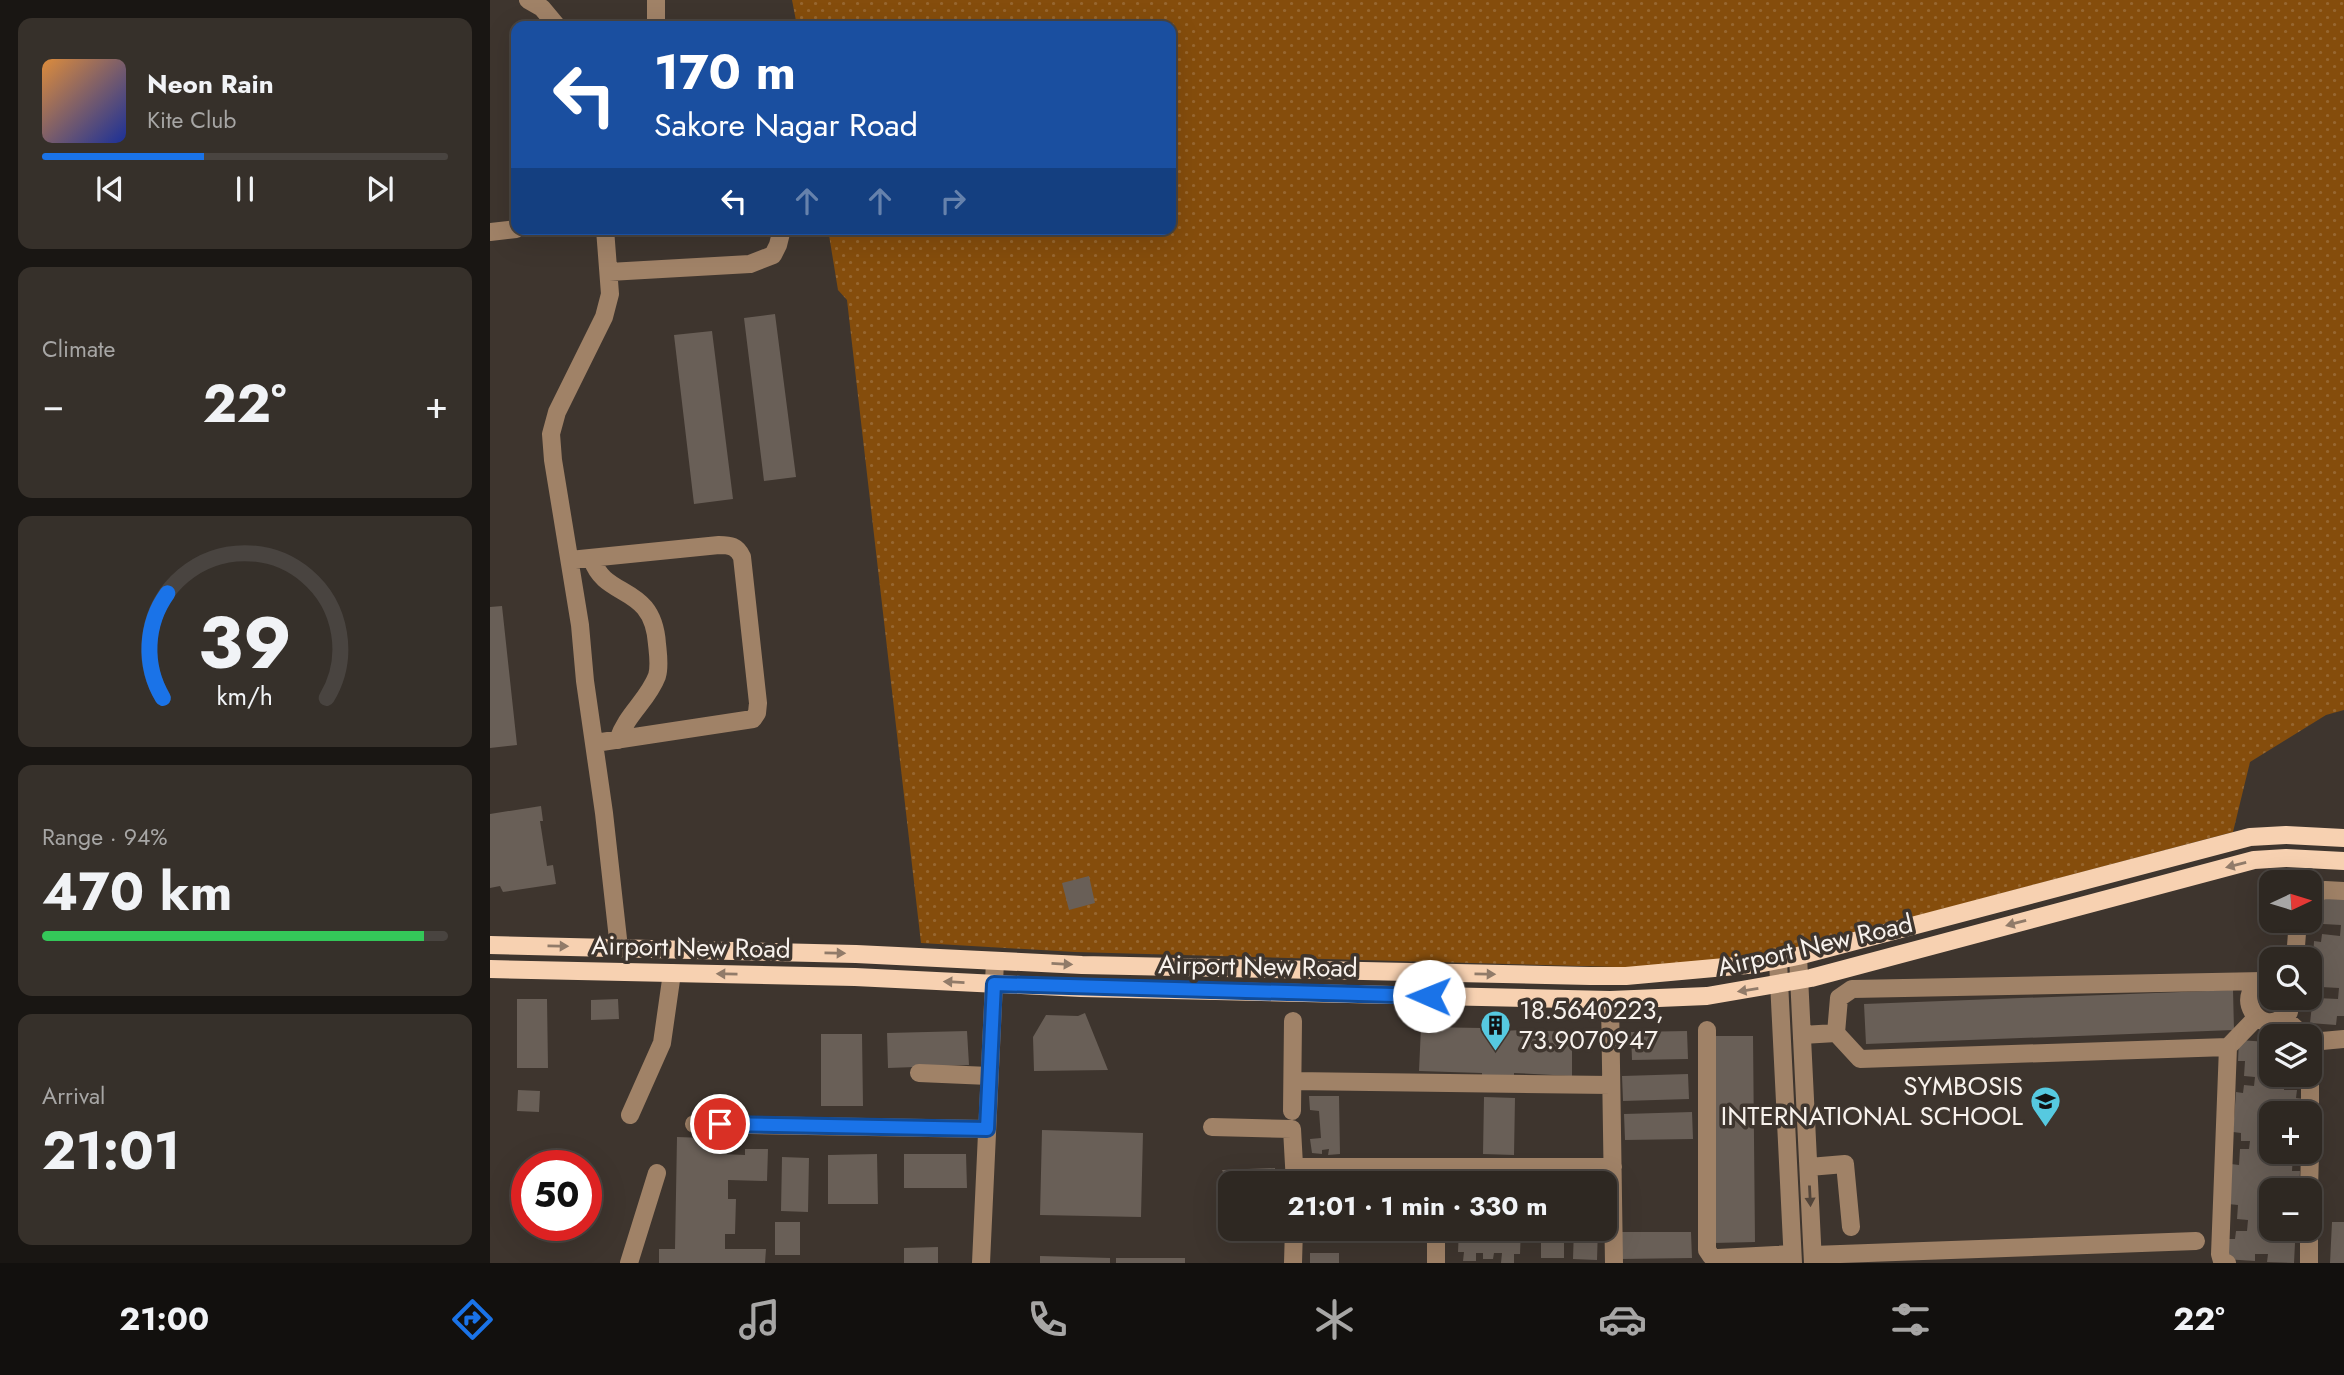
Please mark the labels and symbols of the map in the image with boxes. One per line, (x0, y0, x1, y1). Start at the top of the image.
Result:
one-way arrow (2225, 860, 2247, 871)
north arrow (2259, 870, 2322, 933)
street label: Airport New Road (1714, 904, 1916, 986)
one-way arrow (2005, 918, 2027, 929)
street label: Airport New Road (591, 926, 791, 968)
one-way arrow (547, 941, 569, 952)
street label: Airport New Road (1158, 945, 1358, 987)
one-way arrow (824, 947, 846, 959)
one-way arrow (1051, 958, 1073, 969)
position arrow (1392, 959, 1466, 1033)
one-way arrow (715, 968, 737, 980)
one-way arrow (1475, 968, 1497, 980)
one-way arrow (943, 977, 965, 988)
one-way arrow (1737, 985, 1759, 996)
place label: 18.5640223, 73.9070947 (1519, 991, 1664, 1059)
building icon: 18.5640223, 73.9070947 (1479, 1008, 1513, 1052)
place label: SYMBOSIS INTERNATIONAL SCHOOL (1721, 1067, 2023, 1135)
school or university icon: SYMBOSIS INTERNATIONAL SCHOOL (2029, 1084, 2063, 1128)
pin (690, 1094, 750, 1154)
speed limit sign: 50 (511, 1150, 602, 1241)
one-way arrow (1805, 1185, 1816, 1207)

